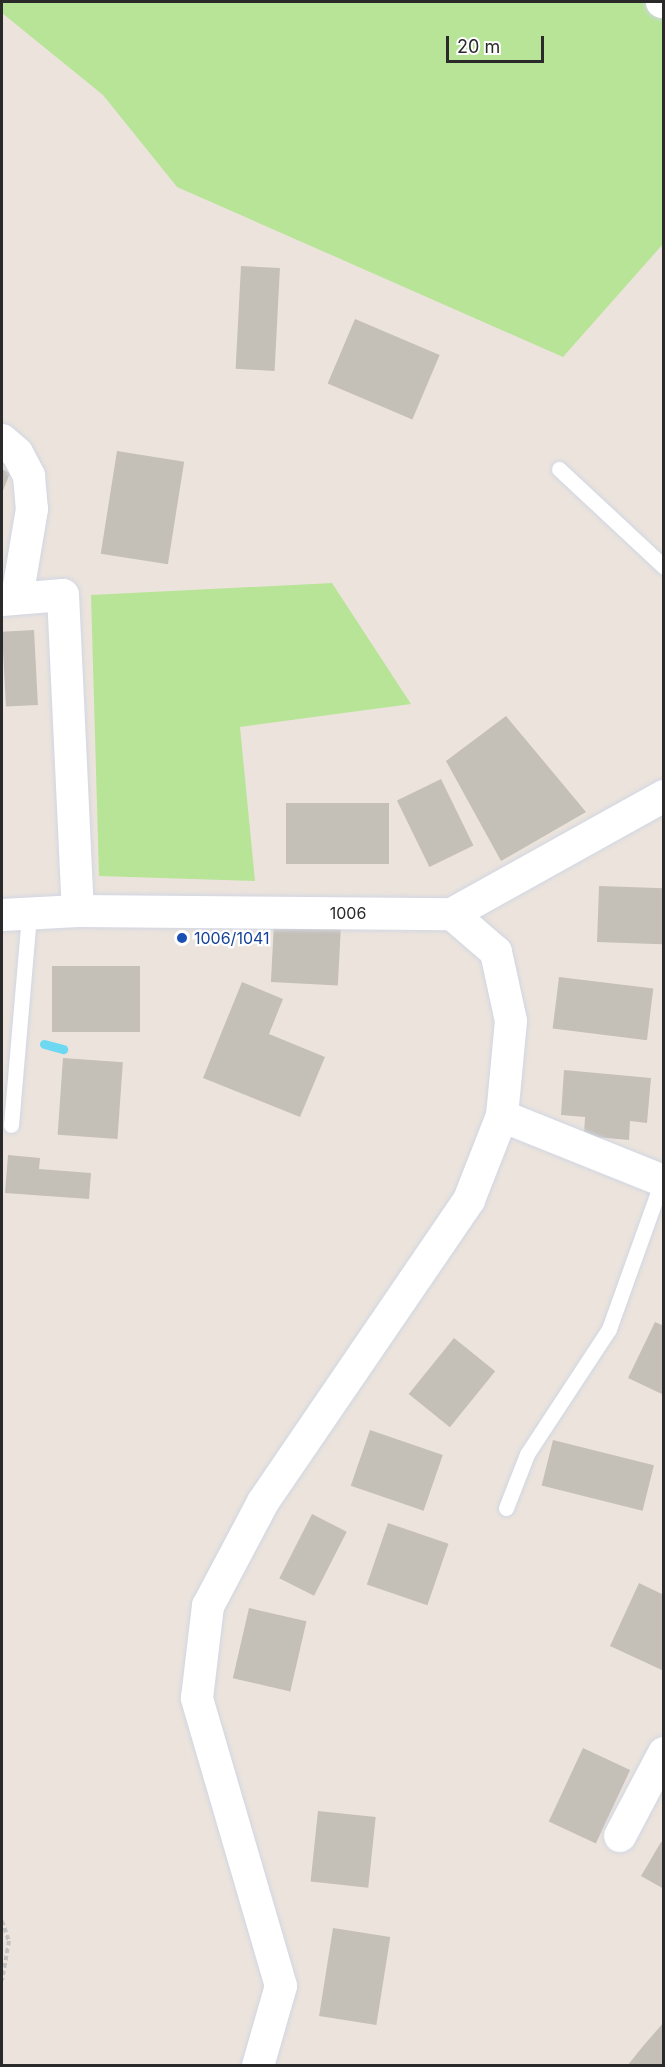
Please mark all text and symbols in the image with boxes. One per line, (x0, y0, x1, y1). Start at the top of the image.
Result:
scale bar (449, 24, 546, 62)
text: 20 m (457, 36, 500, 57)
street label: 1006 (330, 903, 366, 923)
place label: 1006/1041 (194, 928, 270, 948)
marker: 1006/1041 (175, 931, 189, 945)

